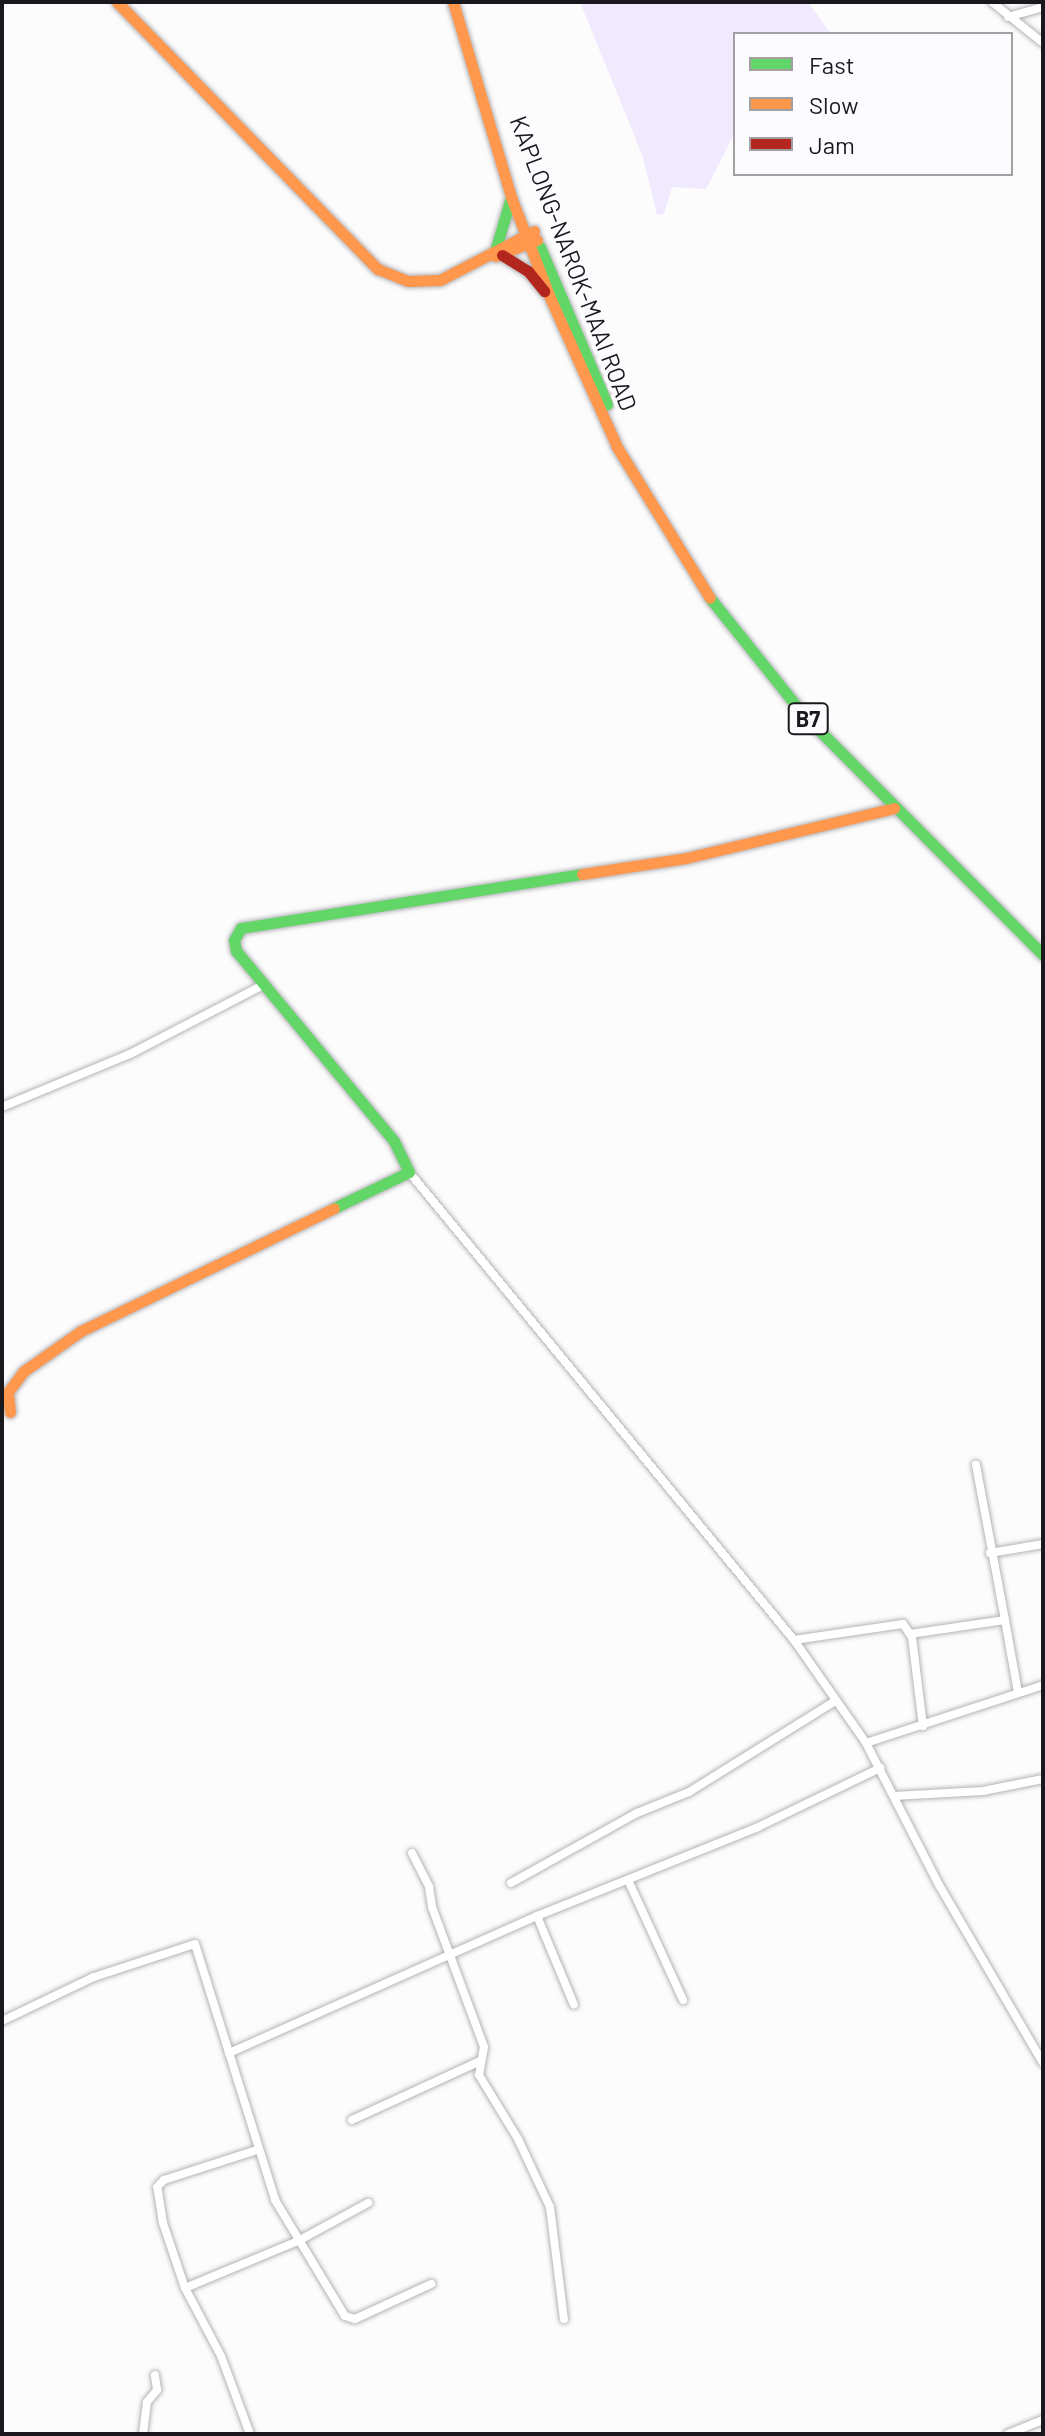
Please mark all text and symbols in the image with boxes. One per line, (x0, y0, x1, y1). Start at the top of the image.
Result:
legend (733, 32, 1013, 176)
text: Fast (809, 50, 854, 79)
text: Slow (809, 90, 858, 119)
street label: KAPLONG-NAROK-MAAI ROAD (504, 112, 644, 414)
text: Jam (809, 130, 855, 159)
road number: B7 (786, 701, 830, 737)

